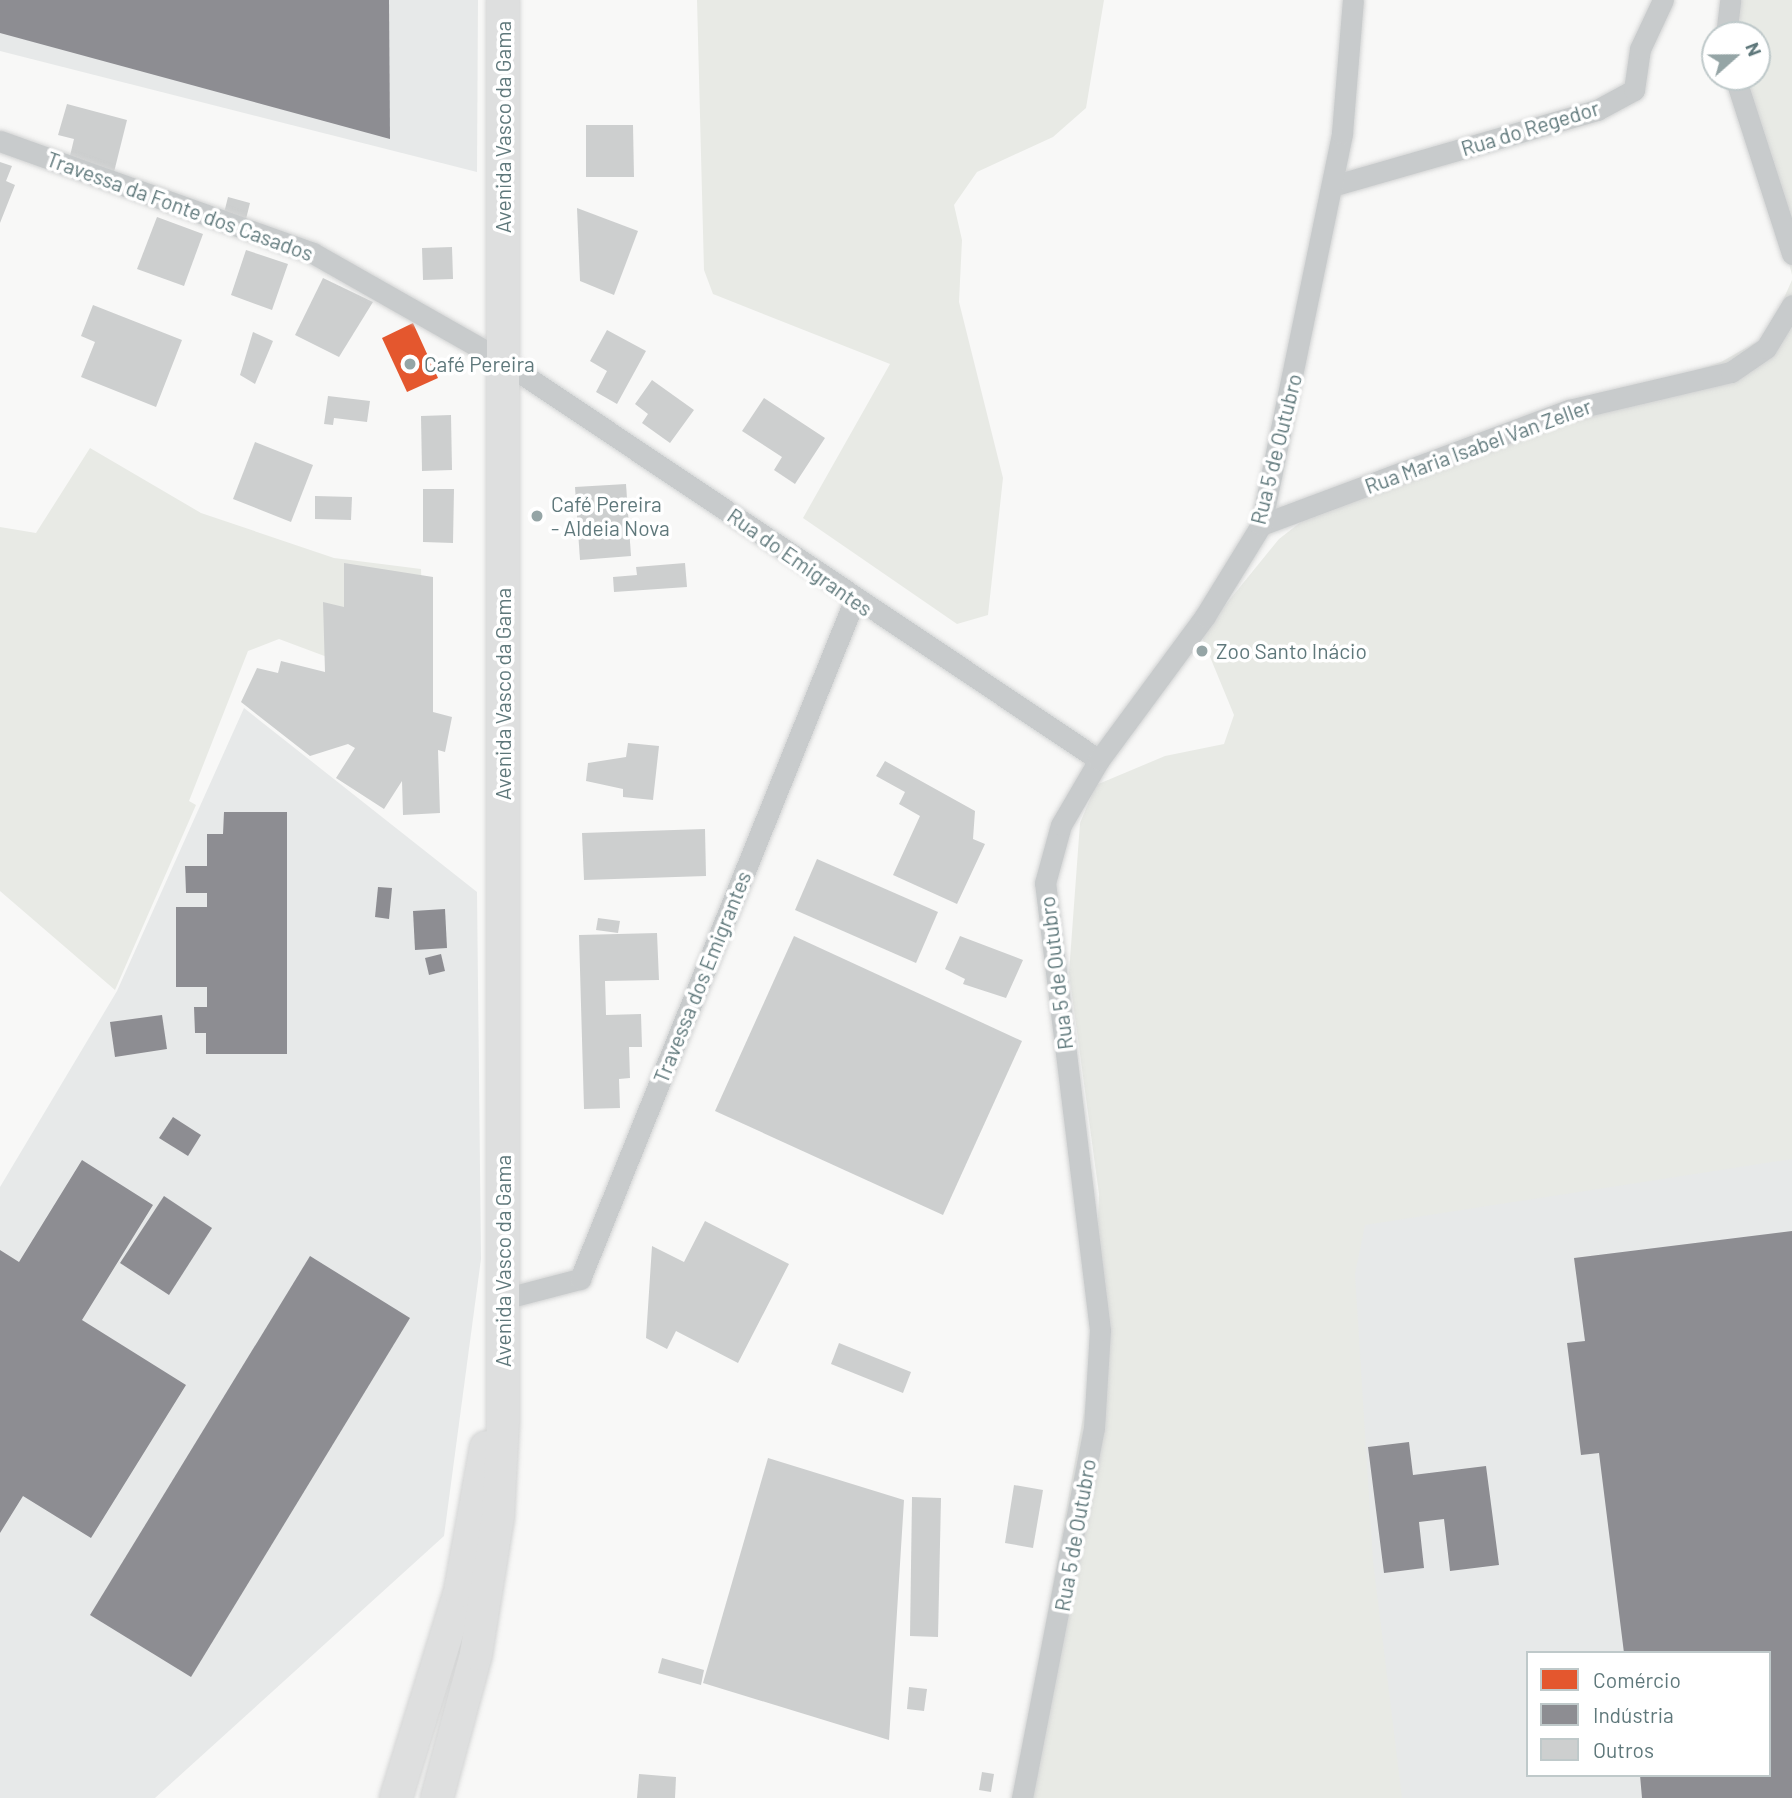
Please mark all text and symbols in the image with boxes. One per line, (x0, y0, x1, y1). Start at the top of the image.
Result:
street label: Avenida Vasco da Gama (490, 21, 516, 233)
north arrow (1701, 21, 1771, 91)
text: N (1741, 39, 1767, 59)
street label: Rua do Regedor (1458, 95, 1602, 161)
street label: Travessa da Fonte dos Casados (43, 146, 317, 266)
place label: Café Pereira (424, 351, 535, 377)
marker: Café Pereira (402, 356, 418, 372)
street label: Rua 5 de Outubro (1245, 371, 1307, 527)
street label: Rua Maria Isabel Van Zeller (1361, 393, 1595, 499)
place label: Café Pereira - Aldeia Nova (551, 491, 670, 541)
street label: Rua do Emigrantes (723, 503, 877, 621)
marker: Café Pereira - Aldeia Nova (529, 508, 545, 524)
street label: Avenida Vasco da Gama (490, 588, 516, 800)
place label: Zoo Santo Inácio (1216, 638, 1367, 664)
marker: Zoo Santo Inácio (1194, 643, 1210, 659)
street label: Travessa dos Emigrantes (648, 867, 756, 1087)
street label: Rua 5 de Outubro (1034, 895, 1078, 1051)
street label: Avenida Vasco da Gama (490, 1155, 516, 1367)
street label: Rua 5 de Outubro (1049, 1457, 1101, 1613)
legend (1526, 1651, 1771, 1777)
text: Comércio (1593, 1667, 1681, 1692)
text: Indústria (1593, 1702, 1674, 1727)
text: Outros (1593, 1737, 1654, 1762)

